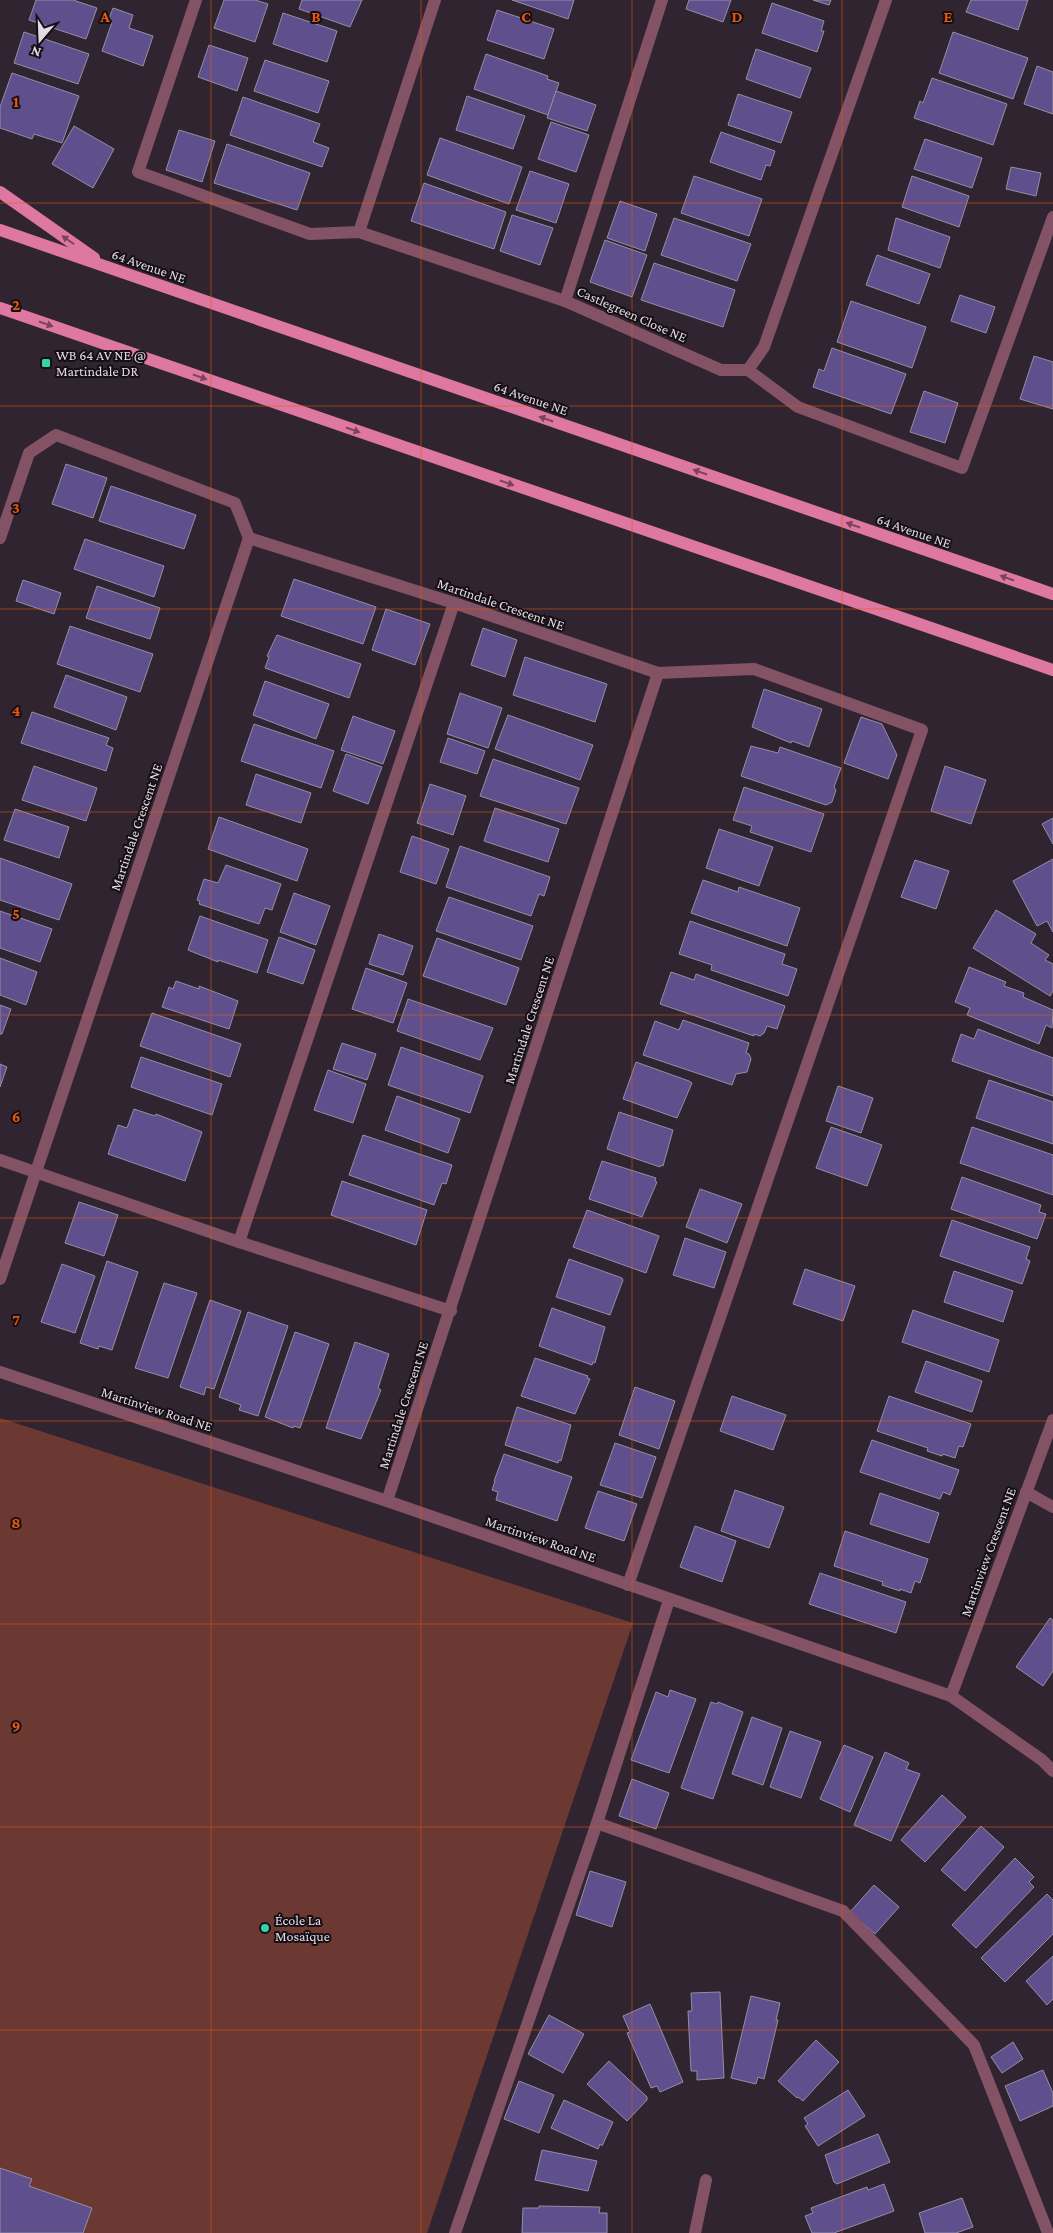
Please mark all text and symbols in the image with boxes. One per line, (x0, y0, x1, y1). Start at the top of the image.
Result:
text: A (99, 8, 110, 25)
text: B (311, 8, 321, 25)
text: C (521, 8, 531, 25)
text: D (731, 8, 743, 25)
text: E (943, 8, 953, 25)
north arrow (15, 15, 65, 65)
text: N (28, 43, 43, 61)
text: 1 (13, 93, 19, 110)
one-way arrow (62, 235, 75, 245)
street label: 64 Avenue NE (110, 246, 189, 286)
street label: Castlegreen Close NE (575, 283, 690, 346)
text: 2 (12, 296, 20, 313)
one-way arrow (39, 320, 54, 328)
place label: WB 64 AV NE @ Martindale DR (56, 347, 146, 379)
marker: WB 64 AV NE @ Martindale DR (40, 357, 52, 369)
one-way arrow (193, 373, 208, 381)
street label: 64 Avenue NE (492, 378, 571, 418)
one-way arrow (538, 415, 553, 423)
one-way arrow (346, 427, 361, 434)
one-way arrow (692, 468, 707, 476)
one-way arrow (500, 479, 515, 487)
text: 3 (12, 499, 20, 516)
street label: 64 Avenue NE (875, 511, 954, 551)
one-way arrow (846, 521, 861, 529)
one-way arrow (999, 574, 1014, 582)
street label: Martindale Crescent NE (435, 575, 567, 633)
text: 4 (12, 702, 21, 719)
street label: Martindale Crescent NE (107, 761, 165, 893)
text: 5 (12, 905, 20, 922)
street label: Martindale Crescent NE (501, 954, 557, 1086)
text: 6 (12, 1108, 20, 1125)
text: 7 (12, 1311, 20, 1328)
street label: Martindale Crescent NE (375, 1339, 431, 1471)
street label: Martinview Road NE (99, 1383, 215, 1435)
street label: Martinview Crescent NE (957, 1485, 1019, 1619)
street label: Martinview Road NE (484, 1513, 599, 1566)
text: 8 (11, 1514, 21, 1531)
text: 9 (12, 1717, 20, 1734)
place label: École La Mosaïque (275, 1912, 330, 1944)
marker: École La Mosaïque (259, 1922, 271, 1934)

